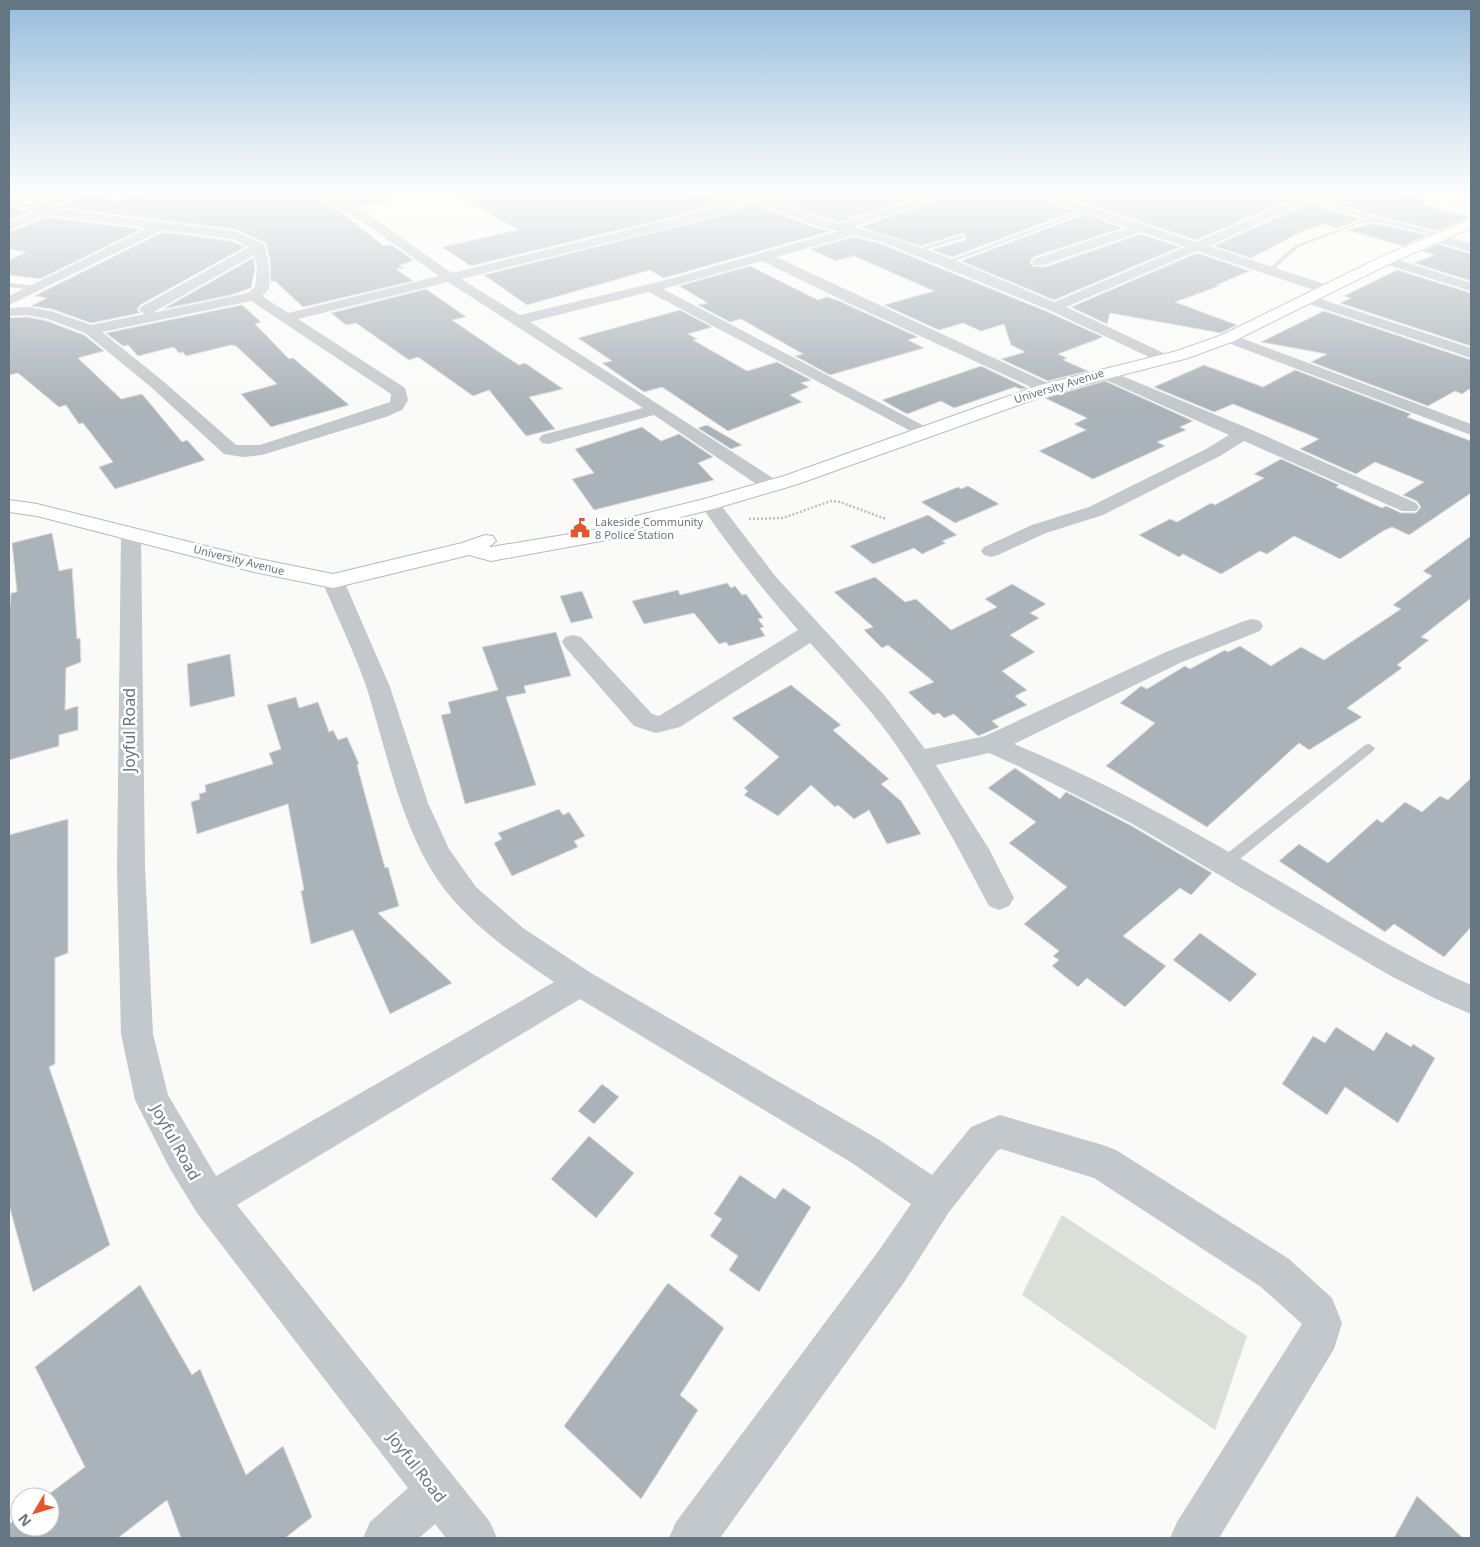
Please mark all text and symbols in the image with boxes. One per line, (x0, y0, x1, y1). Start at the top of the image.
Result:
street label: University Avenue (1012, 365, 1106, 406)
place label: Lakeside Community 8 Police Station (595, 514, 704, 542)
public building icon: Lakeside Community 8 Police Station (569, 517, 591, 539)
street label: University Avenue (192, 541, 286, 578)
street label: Joyful Road (118, 688, 140, 774)
street label: Joyful Road (145, 1098, 206, 1184)
street label: Joyful Road (381, 1426, 452, 1507)
north arrow (10, 1487, 60, 1537)
text: N (13, 1510, 35, 1531)

